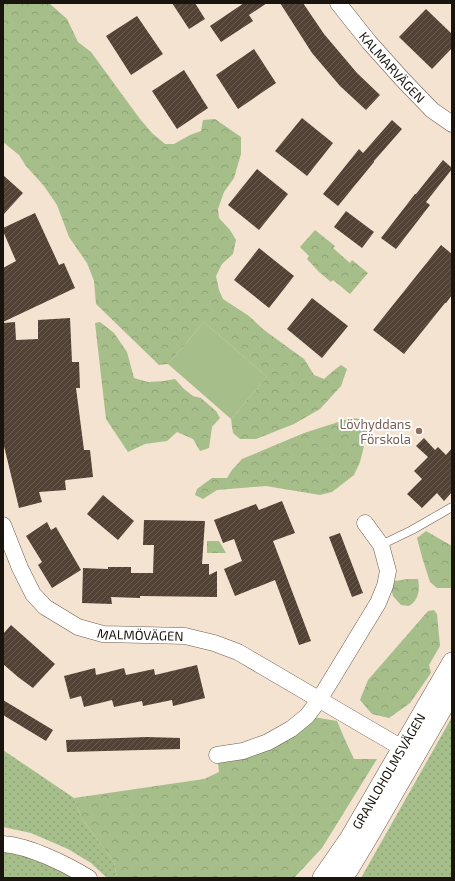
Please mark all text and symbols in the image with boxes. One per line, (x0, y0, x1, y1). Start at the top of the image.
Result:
street label: KALMARVÄGEN (356, 29, 428, 106)
place label: Lövhyddans Förskola (340, 416, 411, 447)
marker: Lövhyddans Förskola (414, 426, 424, 436)
street label: MALMÖVÄGEN (95, 625, 184, 644)
street label: GRANLOHOLMSVÄGEN (349, 710, 429, 832)

